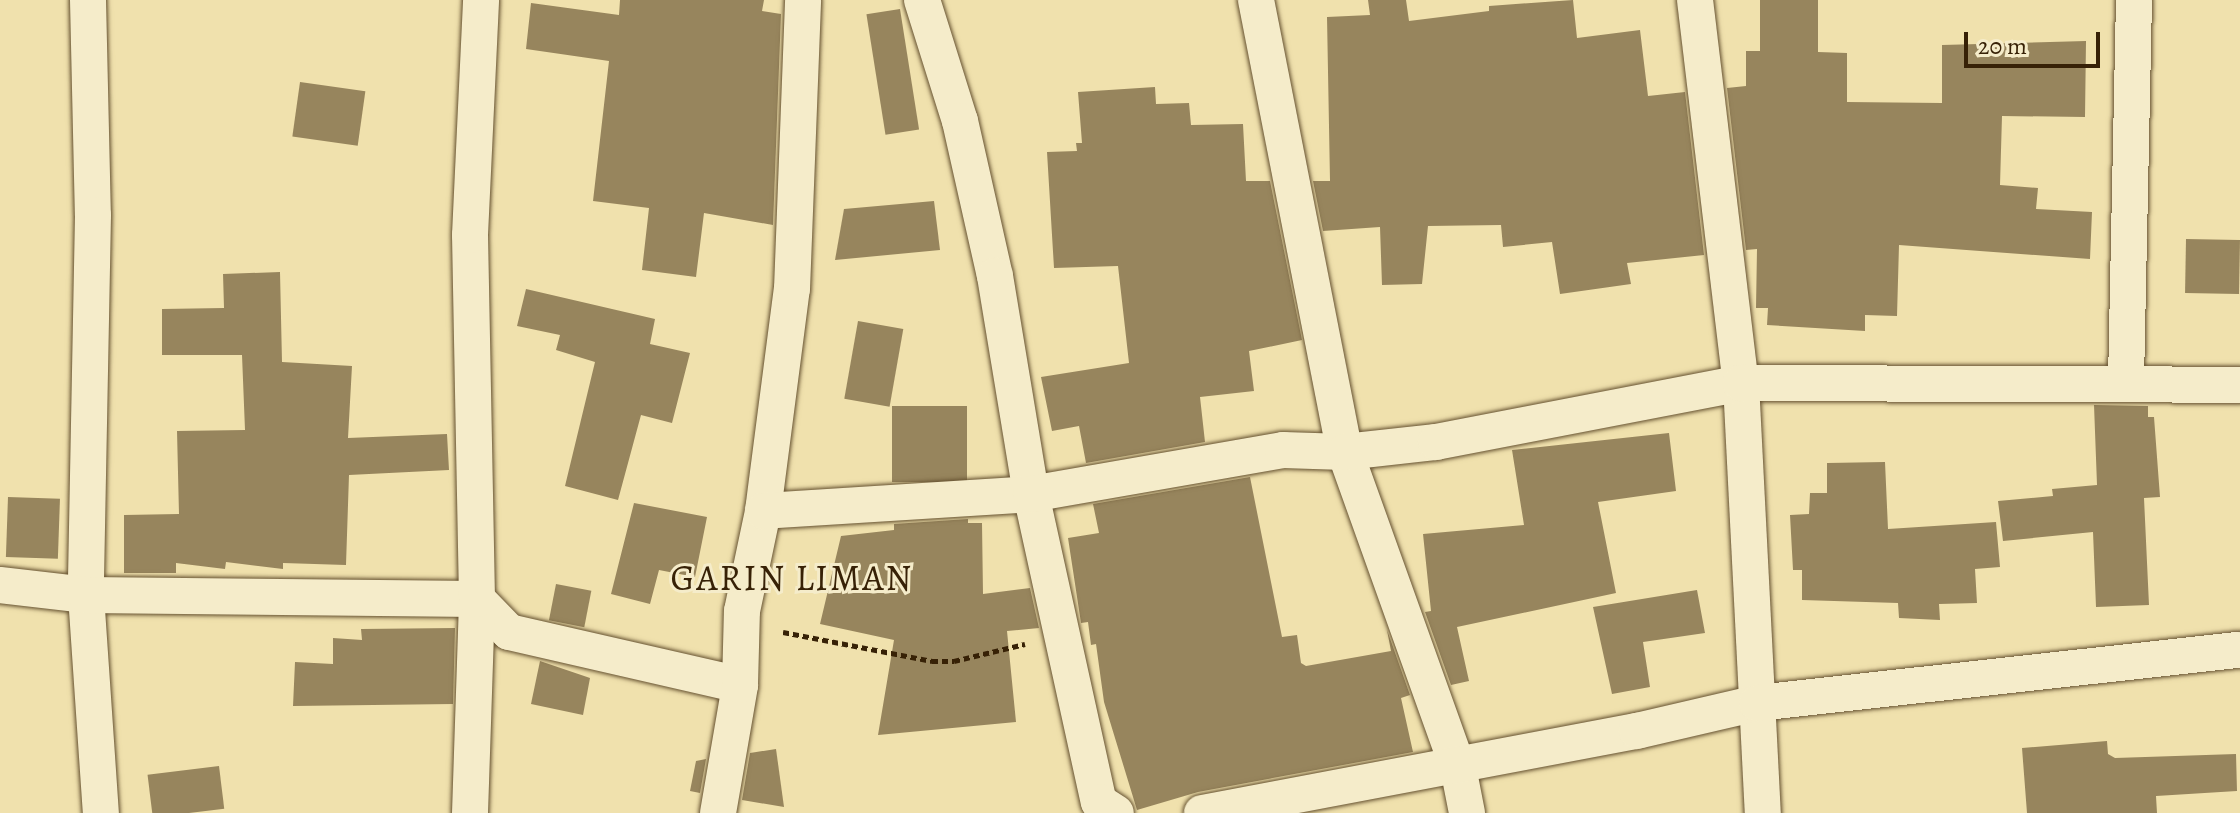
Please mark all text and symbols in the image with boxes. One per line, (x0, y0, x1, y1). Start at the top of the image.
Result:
scale bar (1968, 16, 2104, 66)
text: 20 m (1978, 30, 2027, 62)
district label: GARIN LIMAN (671, 556, 913, 600)

